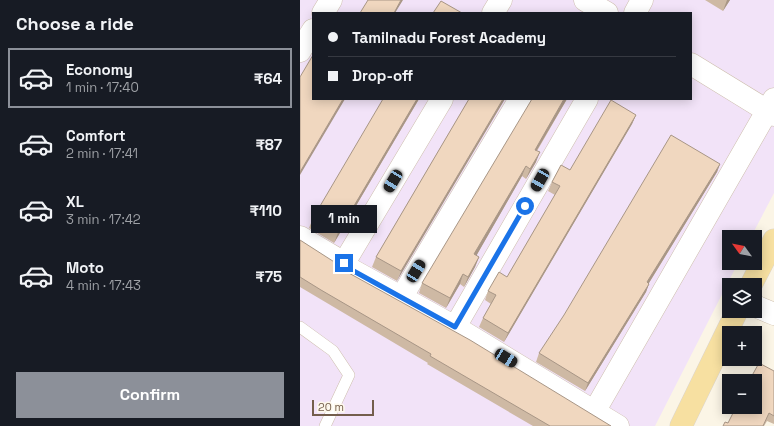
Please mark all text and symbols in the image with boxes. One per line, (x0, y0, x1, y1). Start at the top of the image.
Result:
text: Choose a ride (16, 12, 134, 35)
text: Tamilnadu Forest Academy (352, 28, 546, 47)
icon: car (18, 60, 54, 96)
text: Economy (66, 60, 133, 79)
text: Drop-off (352, 66, 413, 85)
text: ₹64 (254, 69, 282, 88)
text: 1 min · 17:40 (66, 79, 139, 96)
icon: car (18, 126, 54, 162)
text: Comfort (66, 126, 126, 145)
text: ₹87 (256, 135, 282, 154)
text: 2 min · 17:41 (66, 145, 138, 162)
car (529, 167, 551, 193)
car (382, 168, 404, 194)
icon: car (18, 192, 54, 228)
text: XL (66, 192, 84, 211)
route start (516, 197, 534, 215)
text: ₹110 (249, 201, 282, 220)
callout: 1 min (311, 205, 377, 233)
text: 1 min (328, 210, 360, 227)
text: 3 min · 17:42 (66, 211, 141, 228)
north arrow (722, 230, 762, 270)
map controls (722, 230, 762, 414)
route end (335, 254, 353, 272)
icon: car (18, 258, 54, 294)
text: Moto (66, 258, 104, 277)
car (405, 258, 427, 284)
text: ₹75 (255, 267, 282, 286)
text: 4 min · 17:43 (66, 277, 141, 294)
button: layers (722, 278, 762, 318)
button: + (722, 326, 762, 366)
car (493, 347, 519, 369)
button: Confirm (16, 372, 284, 418)
button: − (722, 374, 762, 414)
scale bar (312, 398, 374, 417)
text: 20 m (318, 400, 344, 414)

